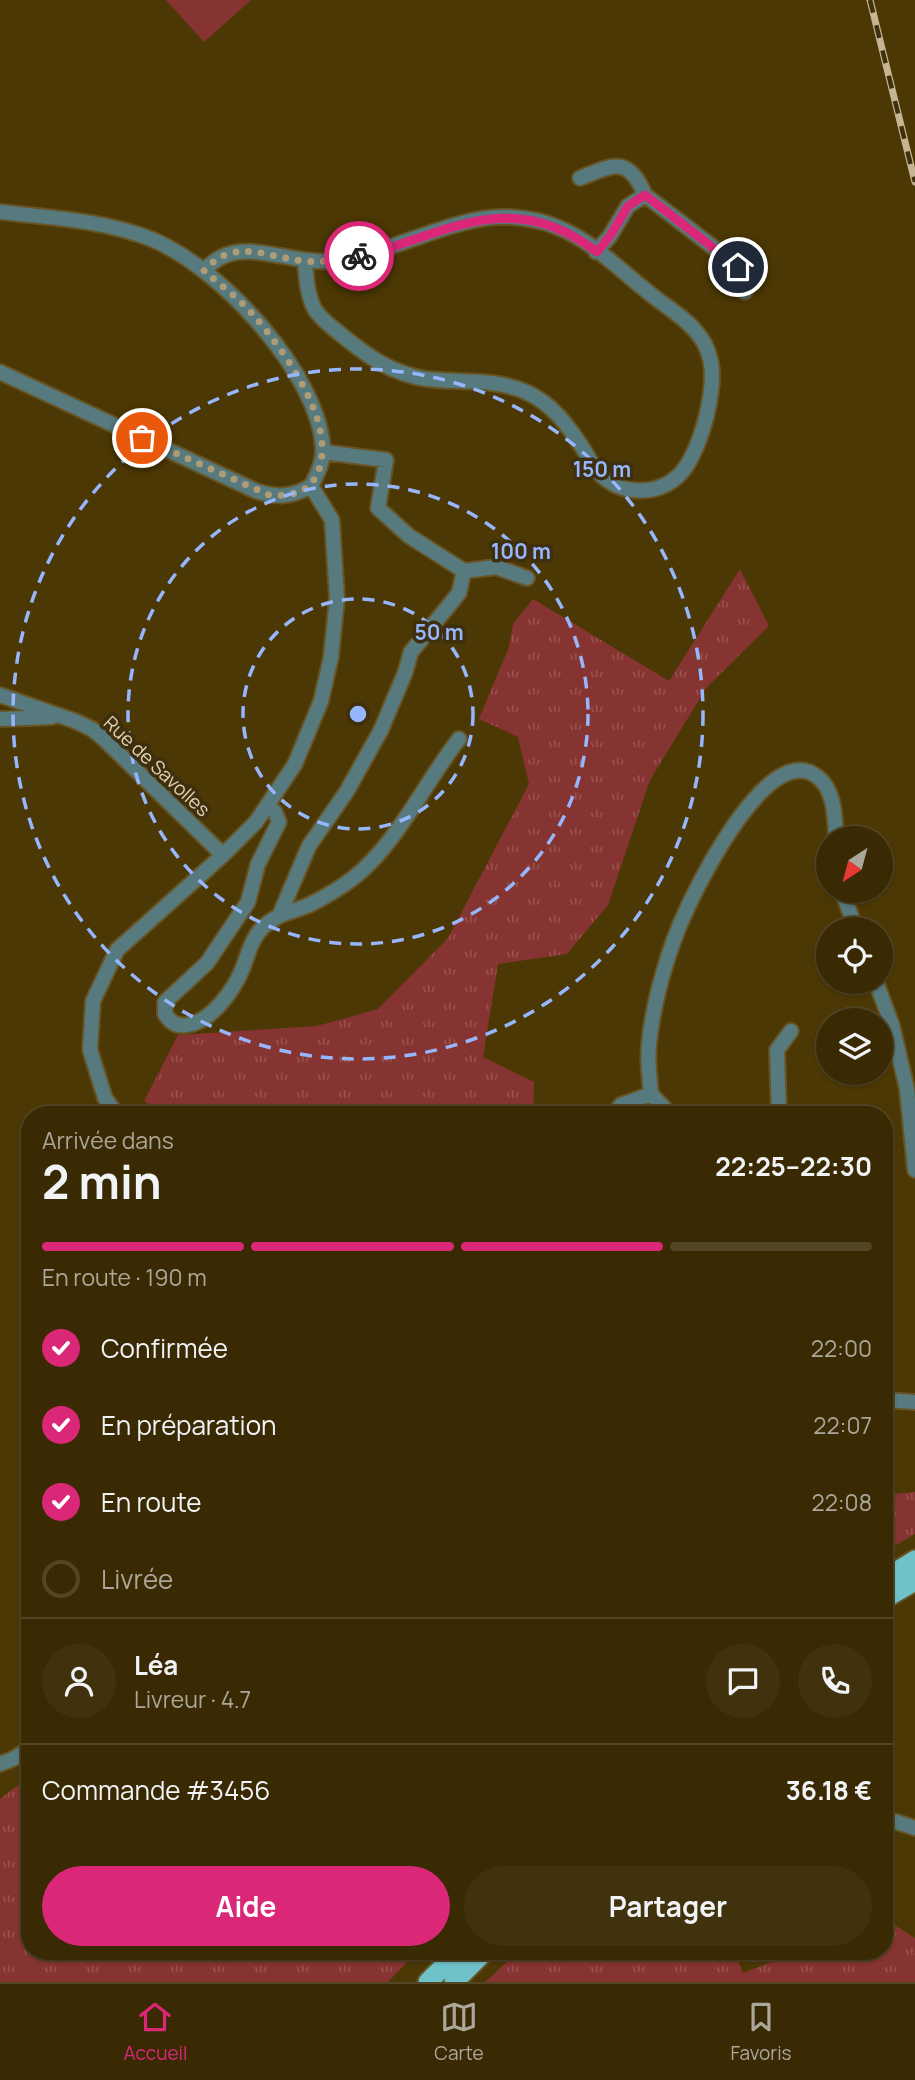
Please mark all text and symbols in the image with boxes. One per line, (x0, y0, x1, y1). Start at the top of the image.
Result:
courier (324, 221, 394, 291)
icon: bike (340, 237, 378, 275)
pin (708, 237, 768, 297)
icon: home (719, 248, 757, 286)
pin (112, 408, 172, 468)
icon: bag (123, 419, 161, 457)
text: 150 m (573, 455, 631, 483)
text: 100 m (491, 537, 551, 565)
text: 50 m (414, 618, 464, 646)
centre of rings (346, 702, 370, 726)
street label: Rue de Savolles (98, 710, 216, 822)
north arrow (816, 826, 892, 903)
map controls (816, 826, 893, 1085)
button: locate (816, 917, 893, 994)
button: layers (816, 1008, 893, 1085)
text: Arrivée dans (42, 1124, 174, 1156)
text: 22:25–22:30 (715, 1148, 872, 1184)
text: 2 min (42, 1150, 162, 1213)
text: En route · 190 m (42, 1261, 207, 1293)
icon: check (42, 1329, 80, 1367)
text: Confirmée (101, 1330, 228, 1366)
text: 22:00 (811, 1332, 872, 1364)
icon: check (42, 1406, 80, 1444)
text: En préparation (101, 1407, 276, 1443)
text: 22:07 (813, 1409, 872, 1441)
icon: check (42, 1483, 80, 1521)
text: En route (101, 1484, 202, 1520)
text: 22:08 (812, 1486, 872, 1518)
text: Livrée (101, 1561, 173, 1597)
button: person (42, 1644, 116, 1718)
button: chat (706, 1644, 780, 1718)
button: phone (798, 1644, 872, 1718)
text: Léa (134, 1647, 178, 1683)
text: Livreur · 4.7 (134, 1683, 251, 1715)
text: Commande #3456 (42, 1772, 270, 1808)
text: 36.18 € (786, 1772, 872, 1808)
button: Aide (42, 1866, 450, 1946)
button: Partager (464, 1866, 872, 1946)
tab: Accueil (123, 1998, 187, 2066)
tab: Carte (434, 1998, 484, 2066)
tab: Favoris (730, 1998, 792, 2066)

